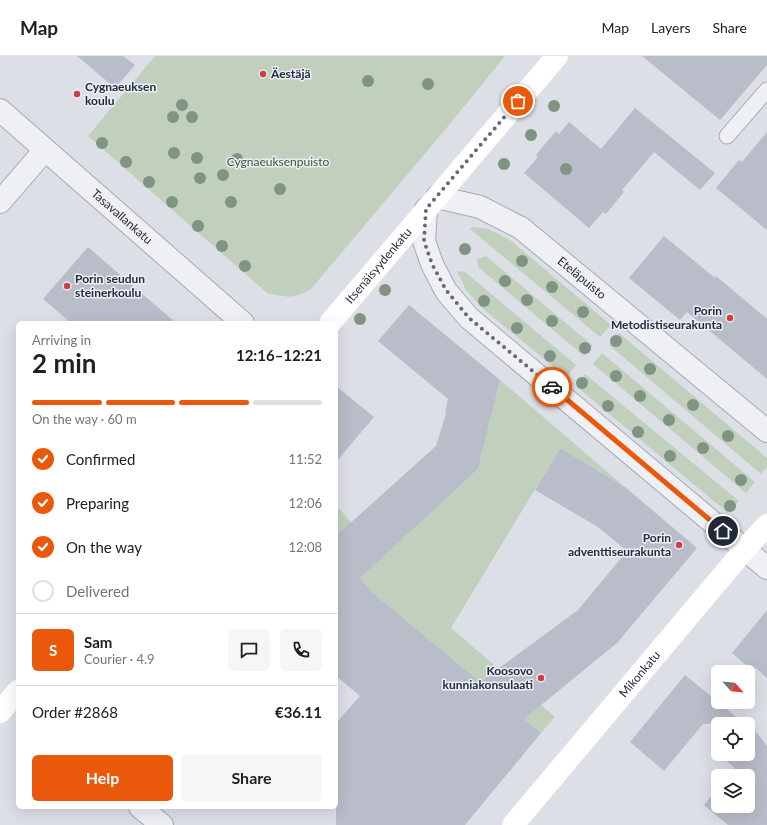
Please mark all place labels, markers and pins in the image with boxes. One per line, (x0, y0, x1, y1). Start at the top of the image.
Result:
place label: Äestäjä (270, 66, 311, 81)
marker: Äestäjä (258, 69, 268, 79)
place label: Cygnaeuksen koulu (85, 79, 156, 108)
pin (501, 84, 535, 118)
marker: Cygnaeuksen koulu (72, 89, 82, 99)
place label: Porin seudun steinerkoulu (75, 271, 145, 300)
marker: Porin seudun steinerkoulu (62, 281, 72, 291)
place label: Porin Metodistiseurakunta (611, 303, 722, 332)
marker: Porin Metodistiseurakunta (725, 313, 735, 323)
pin (706, 514, 740, 548)
place label: Porin adventtiseurakunta (568, 530, 671, 559)
marker: Porin adventtiseurakunta (674, 540, 684, 550)
place label: Koosovo kunniakonsulaati (443, 663, 533, 692)
marker: Koosovo kunniakonsulaati (536, 673, 546, 683)

